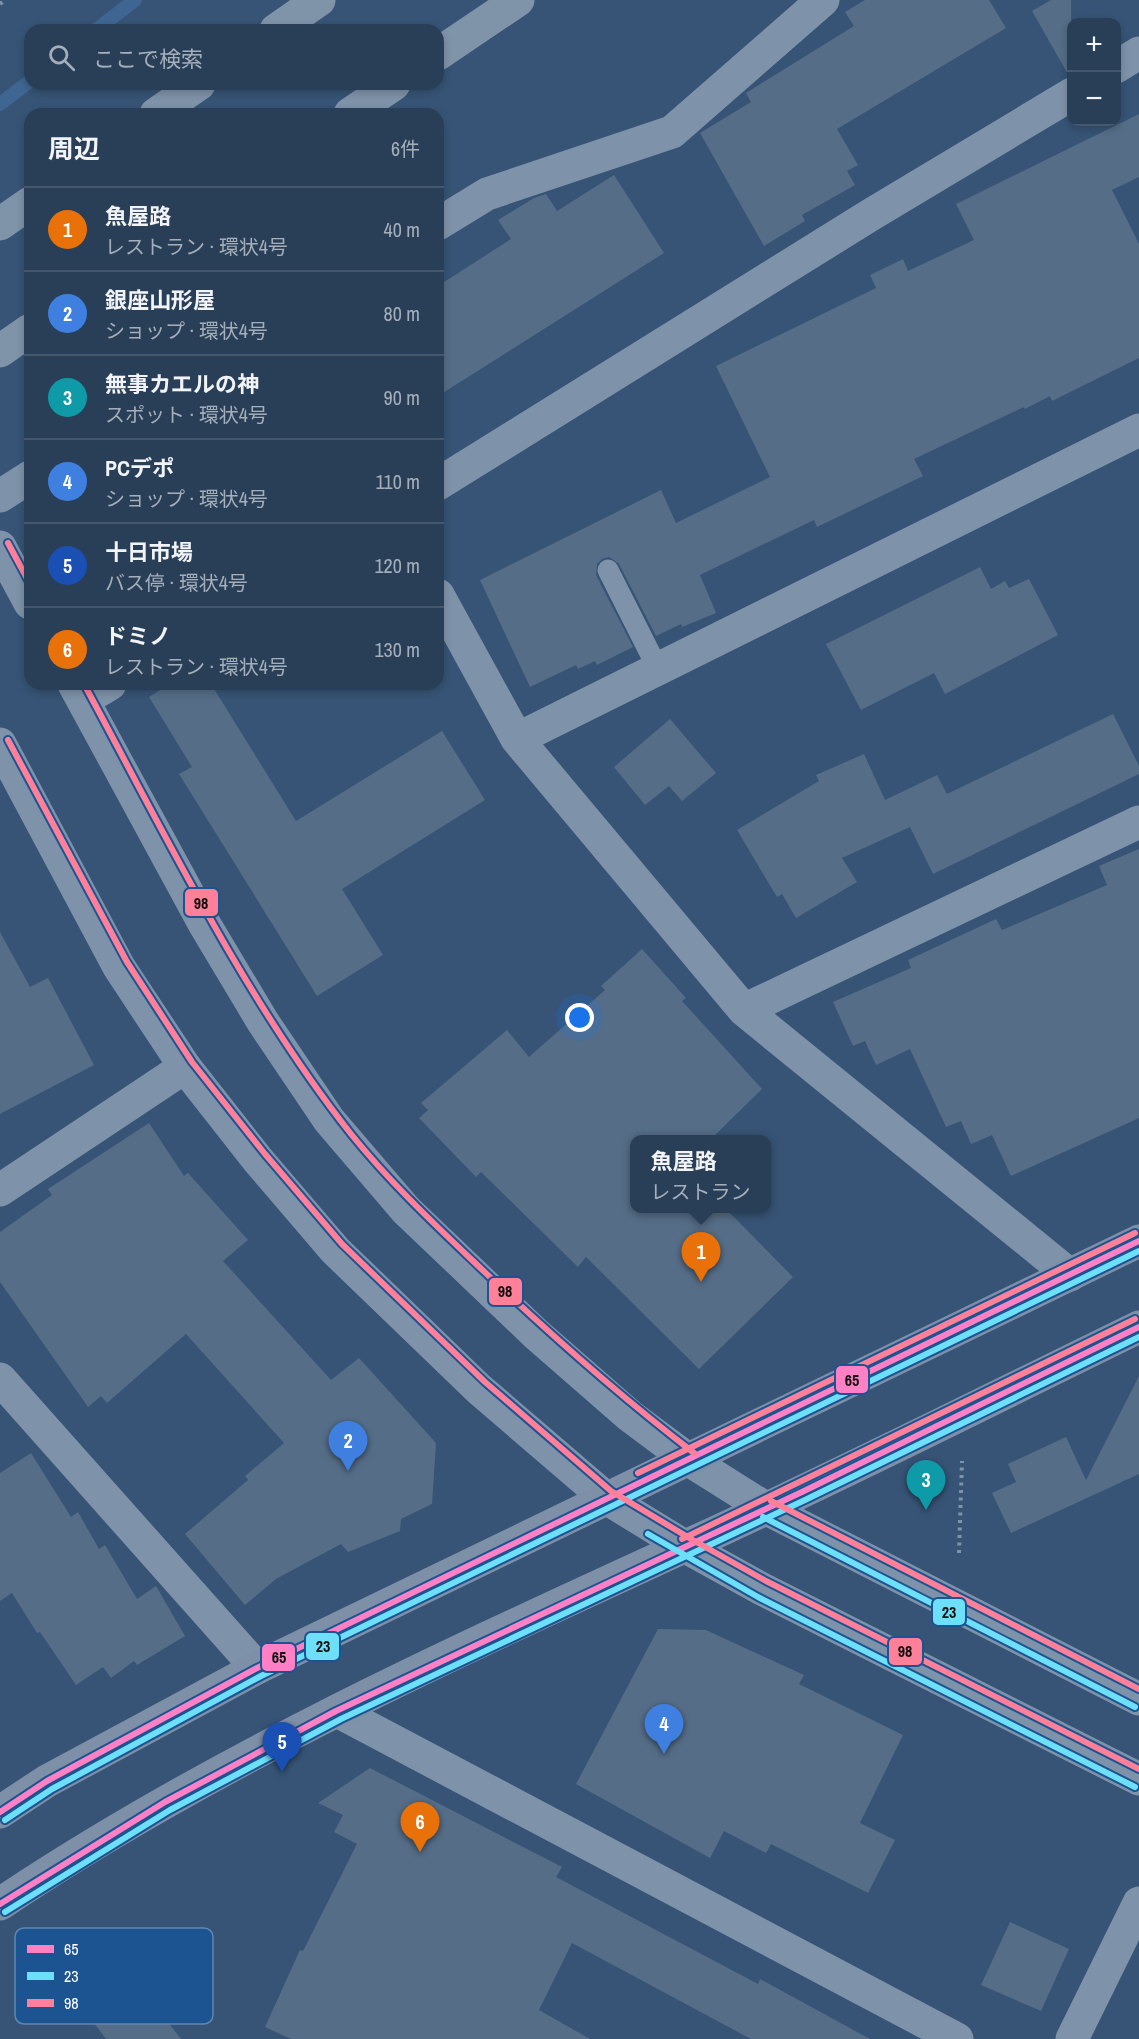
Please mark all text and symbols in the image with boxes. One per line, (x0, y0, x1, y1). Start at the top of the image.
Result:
map controls (1067, 18, 1121, 126)
button: + (1067, 18, 1121, 72)
search box (24, 24, 444, 90)
icon: search (45, 41, 78, 74)
text: ここで検索 (93, 44, 203, 74)
button: − (1067, 72, 1121, 126)
text: 周辺 (48, 131, 100, 166)
text: 6件 (391, 135, 420, 162)
text: 魚屋路 (105, 201, 171, 231)
text: 1 (63, 216, 72, 243)
text: 40 m (384, 216, 420, 243)
text: レストラン · 環状4号 (105, 233, 288, 260)
text: 銀座山形屋 (105, 285, 215, 315)
text: 2 (63, 300, 72, 327)
text: 80 m (384, 300, 420, 327)
text: ショップ · 環状4号 (105, 317, 268, 344)
text: 無事カエルの神 (105, 369, 259, 399)
text: 3 (63, 384, 72, 411)
text: 90 m (384, 384, 420, 411)
text: スポット · 環状4号 (105, 401, 268, 428)
text: PCデポ (105, 453, 174, 483)
text: 4 (63, 468, 72, 495)
text: 110 m (376, 468, 420, 495)
text: ショップ · 環状4号 (105, 485, 268, 512)
text: 十日市場 (105, 537, 193, 567)
text: 5 (63, 552, 72, 579)
text: 120 m (374, 552, 420, 579)
text: バス停 · 環状4号 (105, 569, 248, 596)
text: ドミノ (105, 621, 171, 651)
text: 6 (63, 636, 72, 663)
text: 130 m (374, 636, 420, 663)
text: レストラン · 環状4号 (105, 653, 288, 680)
line badge: 98 (184, 888, 219, 917)
text: 98 (194, 892, 208, 914)
your location (565, 1003, 594, 1032)
popup (630, 1135, 771, 1213)
text: 魚屋路 (651, 1146, 717, 1176)
text: レストラン (651, 1178, 751, 1205)
pin: 1 (682, 1232, 720, 1282)
line badge: 98 (488, 1277, 523, 1306)
text: 98 (498, 1280, 512, 1302)
line badge: 65 (835, 1365, 869, 1394)
text: 65 (845, 1369, 859, 1391)
pin: 2 (328, 1422, 368, 1471)
pin: 3 (906, 1460, 946, 1510)
line badge: 23 (932, 1598, 966, 1626)
text: 23 (942, 1601, 956, 1623)
line badge: 23 (305, 1632, 340, 1661)
text: 23 (316, 1635, 330, 1657)
line badge: 98 (888, 1637, 923, 1666)
text: 98 (898, 1640, 912, 1662)
line badge: 65 (261, 1643, 296, 1672)
text: 65 (272, 1646, 286, 1668)
pin: 4 (644, 1704, 684, 1754)
pin: 5 (262, 1722, 302, 1772)
pin: 6 (400, 1802, 440, 1852)
legend (15, 1928, 213, 2024)
text: 65 (64, 1938, 79, 1960)
text: 23 (64, 1965, 79, 1987)
text: 98 (64, 1992, 79, 2014)

